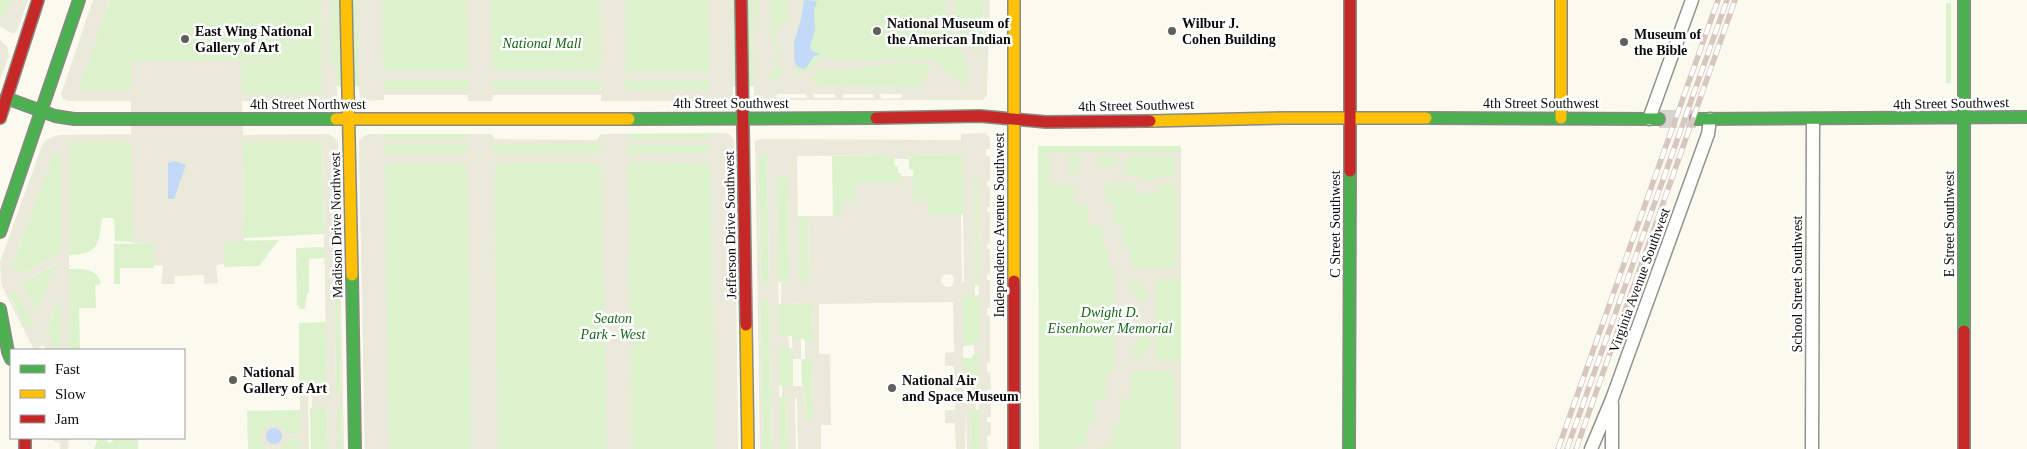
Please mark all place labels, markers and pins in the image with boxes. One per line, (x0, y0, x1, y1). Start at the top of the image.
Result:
place label: National Museum of the American Indian (887, 16, 1011, 47)
place label: Wilbur J. Cohen Building (1182, 16, 1276, 47)
place label: East Wing National Gallery of Art (195, 24, 312, 55)
marker: National Museum of the American Indian (871, 25, 883, 37)
marker: Wilbur J. Cohen Building (1166, 25, 1178, 37)
place label: Museum of the Bible (1634, 27, 1702, 58)
marker: East Wing National Gallery of Art (179, 33, 191, 45)
marker: Museum of the Bible (1618, 36, 1630, 48)
place label: National Gallery of Art (243, 365, 327, 396)
place label: National Air and Space Museum (902, 373, 1019, 404)
marker: National Gallery of Art (227, 374, 239, 386)
marker: National Air and Space Museum (886, 382, 898, 394)

